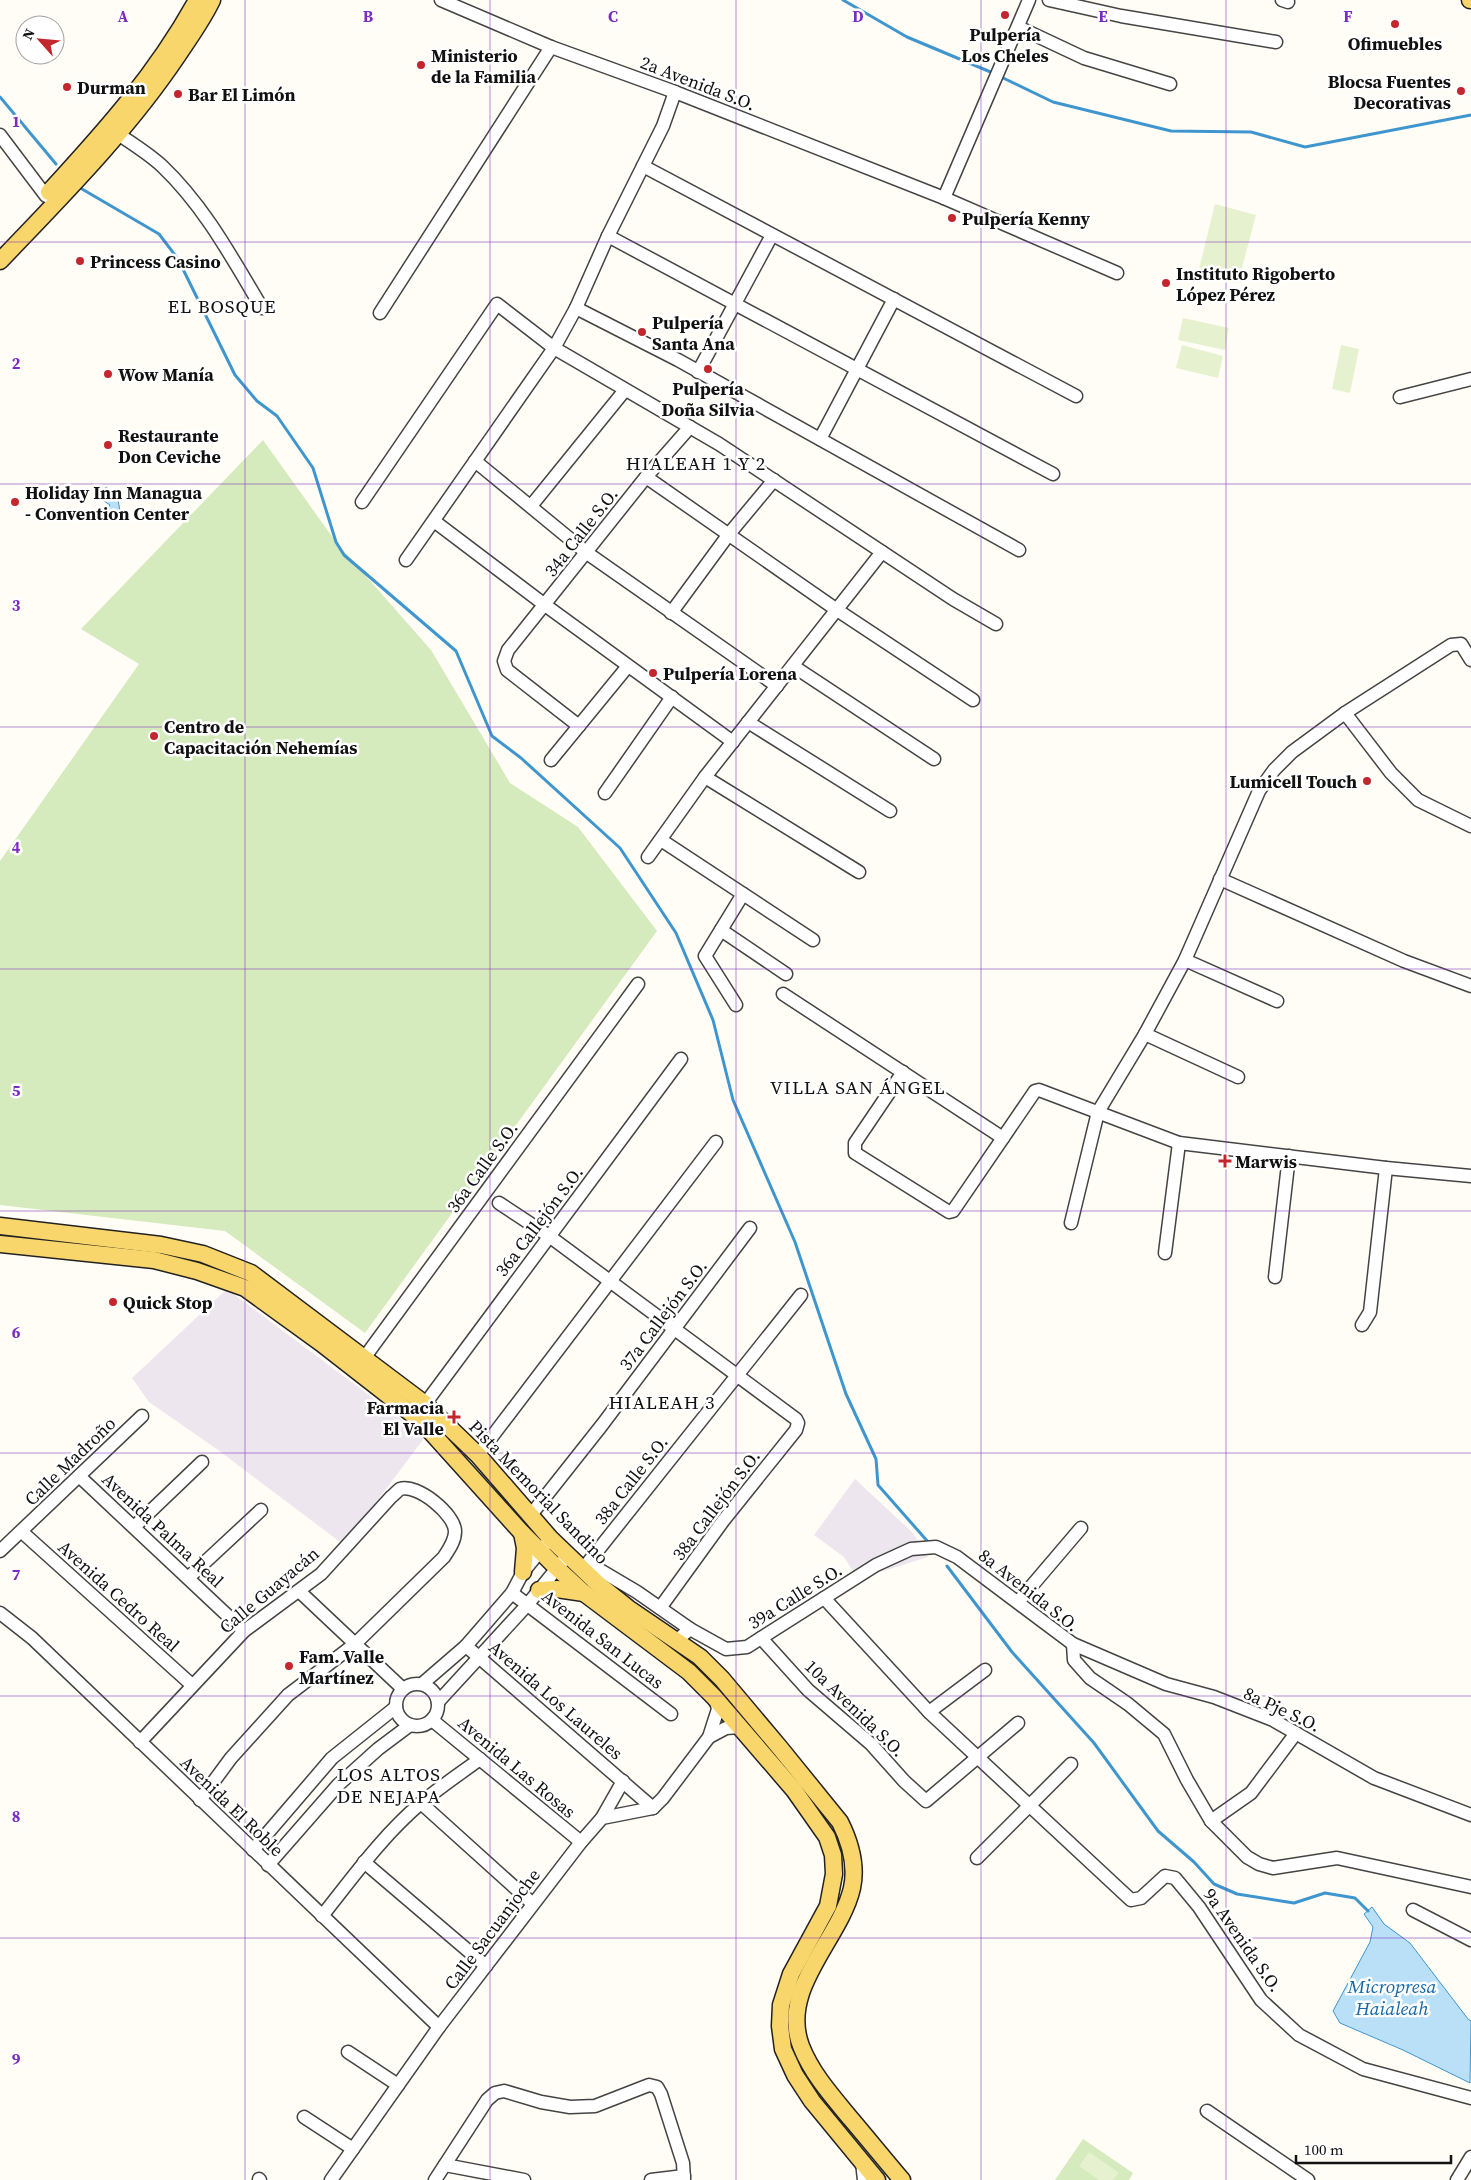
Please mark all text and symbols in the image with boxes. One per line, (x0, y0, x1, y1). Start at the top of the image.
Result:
text: A (118, 5, 129, 27)
text: B (363, 5, 374, 27)
text: C (608, 5, 618, 27)
text: D (852, 5, 864, 27)
text: E (1098, 5, 1108, 27)
text: F (1343, 5, 1353, 27)
marker: Pulpería Los Cheles (999, 9, 1011, 21)
north arrow (15, 15, 65, 65)
marker: Ofimuebles (1389, 18, 1401, 30)
place label: Pulpería Los Cheles (961, 22, 1049, 68)
text: N (17, 25, 40, 43)
place label: Ofimuebles (1348, 31, 1442, 56)
place label: Ministerio de la Familia (431, 43, 536, 89)
street label: 2a Avenida S.O. (637, 50, 759, 116)
marker: Ministerio de la Familia (415, 59, 427, 71)
place label: Blocsa Fuentes Decorativas (1328, 69, 1451, 115)
place label: Durman (77, 75, 146, 100)
marker: Durman (61, 81, 73, 93)
place label: Bar El Limón (188, 82, 296, 107)
marker: Blocsa Fuentes Decorativas (1455, 85, 1467, 97)
marker: Bar El Limón (172, 88, 184, 100)
text: 1 (12, 110, 20, 132)
place label: Pulpería Kenny (962, 206, 1091, 231)
marker: Pulpería Kenny (946, 212, 958, 224)
place label: Princess Casino (90, 249, 221, 274)
marker: Princess Casino (74, 255, 86, 267)
place label: Instituto Rigoberto López Pérez (1176, 261, 1335, 307)
marker: Instituto Rigoberto López Pérez (1160, 277, 1172, 289)
district label: EL BOSQUE (167, 293, 277, 319)
place label: Pulpería Santa Ana (652, 310, 735, 356)
marker: Pulpería Santa Ana (636, 326, 648, 338)
text: 2 (12, 352, 21, 374)
place label: Wow Manía (118, 362, 214, 387)
marker: Pulpería Doña Silvia (702, 363, 714, 375)
marker: Wow Manía (102, 368, 114, 380)
place label: Pulpería Doña Silvia (661, 376, 755, 422)
place label: Restaurante Don Ceviche (118, 423, 221, 469)
marker: Restaurante Don Ceviche (102, 439, 114, 451)
district label: HIALEAH 1 Y 2 (626, 450, 766, 476)
place label: Holiday Inn Managua - Convention Center (25, 480, 203, 526)
street label: 34a Calle S.O. (538, 482, 624, 582)
marker: Holiday Inn Managua - Convention Center (9, 496, 21, 508)
text: 3 (12, 594, 21, 616)
place label: Pulpería Lorena (663, 661, 798, 686)
marker: Pulpería Lorena (647, 667, 659, 679)
place label: Centro de Capacitación Nehemías (164, 714, 358, 760)
marker: Centro de Capacitación Nehemías (148, 730, 160, 742)
place label: Lumicell Touch (1229, 769, 1357, 794)
marker: Lumicell Touch (1361, 775, 1373, 787)
text: 4 (12, 836, 21, 858)
district label: VILLA SAN ÁNGEL (770, 1074, 946, 1100)
text: 5 (12, 1079, 21, 1101)
street label: 36a Calle S.O. (441, 1117, 523, 1217)
place label: Marwis (1235, 1149, 1297, 1174)
marker: Marwis (1219, 1155, 1231, 1167)
street label: 36a Callejón S.O. (489, 1161, 589, 1281)
street label: 37a Callejón S.O. (613, 1255, 713, 1375)
place label: Quick Stop (123, 1290, 213, 1315)
marker: Quick Stop (107, 1296, 119, 1308)
text: 6 (12, 1321, 21, 1343)
district label: HIALEAH 3 (608, 1389, 716, 1415)
place label: Farmacia El Valle (366, 1395, 444, 1441)
street label: Calle Madroño (19, 1411, 121, 1511)
marker: Farmacia El Valle (448, 1411, 460, 1423)
street label: Pista Memorial Sandino (463, 1414, 615, 1570)
street label: 38a Calle S.O. (588, 1430, 674, 1530)
street label: 38a Callejón S.O. (666, 1445, 766, 1565)
street label: Avenida Palma Real (97, 1467, 229, 1593)
street label: Avenida Cedro Real (53, 1535, 185, 1657)
street label: Calle Guayacán (214, 1541, 324, 1639)
street label: 8a Avenida S.O. (973, 1543, 1085, 1637)
street label: 39a Calle S.O. (743, 1557, 847, 1635)
text: 7 (12, 1563, 21, 1585)
street label: Avenida San Lucas (537, 1584, 669, 1695)
street label: Avenida Los Laureles (484, 1635, 629, 1765)
place label: Fam. Valle Martínez (299, 1644, 384, 1690)
street label: 10a Avenida S.O. (799, 1654, 911, 1762)
marker: Fam. Valle Martínez (283, 1660, 295, 1672)
street label: 8a Pje S.O. (1240, 1680, 1324, 1738)
street label: Avenida Las Rosas (453, 1710, 581, 1824)
street label: Avenida El Roble (175, 1750, 289, 1862)
district label: LOS ALTOS DE NEJAPA (337, 1761, 441, 1809)
text: 8 (12, 1805, 20, 1827)
street label: Calle Sacuanjoche (438, 1863, 546, 1995)
street label: 9a Avenida S.O. (1198, 1883, 1288, 1997)
water label: Micropresa Haialeah (1347, 1973, 1436, 2021)
text: 9 (12, 2048, 21, 2070)
scale bar (1296, 2132, 1451, 2164)
text: 100 m (1304, 2139, 1344, 2160)

